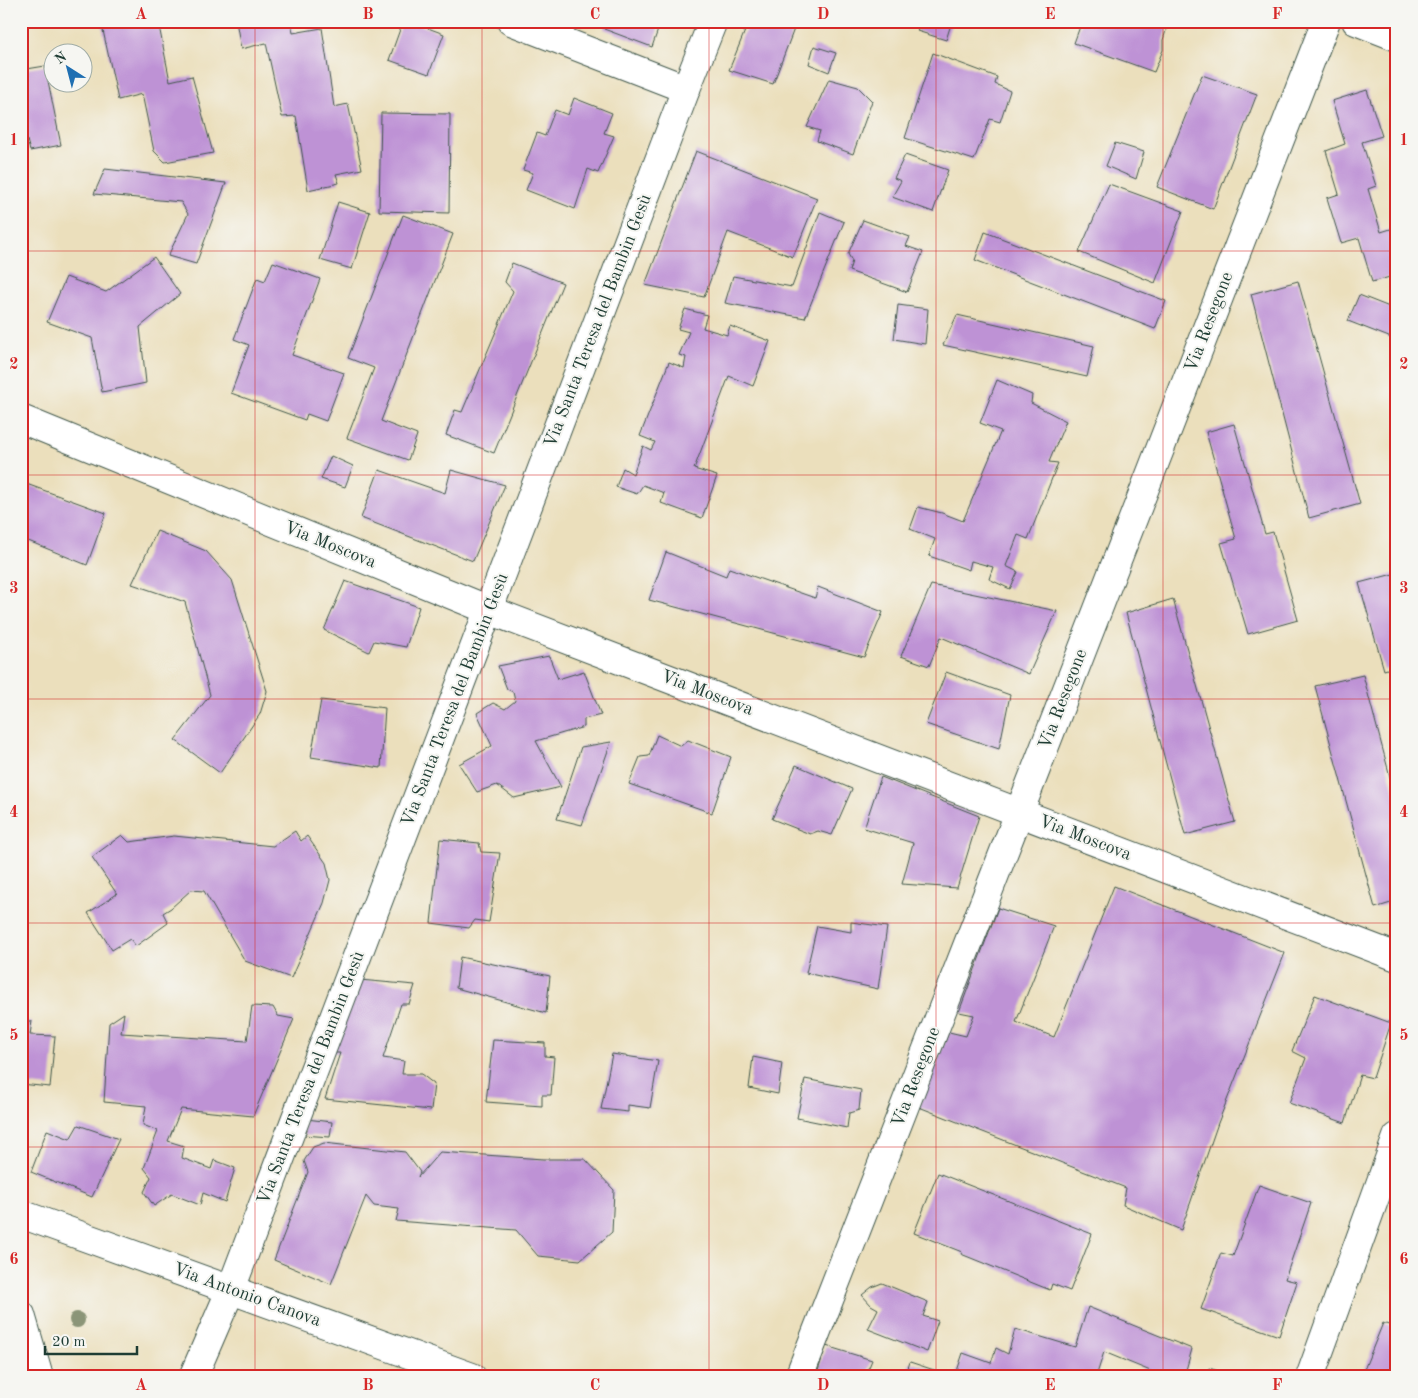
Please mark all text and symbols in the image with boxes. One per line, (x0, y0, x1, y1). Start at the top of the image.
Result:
text: A (135, 7, 147, 23)
text: B (362, 7, 374, 23)
text: C (590, 7, 600, 23)
text: D (817, 7, 829, 23)
text: E (1044, 7, 1056, 23)
text: F (1272, 7, 1283, 23)
north arrow (42, 42, 92, 92)
text: N (53, 49, 70, 67)
text: 1 (9, 133, 19, 149)
text: 1 (1399, 133, 1409, 149)
street label: Via Santa Teresa del Bambin Gesù (541, 191, 655, 450)
street label: Via Resegone (1182, 269, 1236, 375)
text: 2 (9, 357, 19, 373)
text: 2 (1399, 357, 1409, 373)
street label: Via Moscova (281, 518, 379, 572)
street label: Via Santa Teresa del Bambin Gesù (398, 570, 512, 829)
text: 3 (9, 581, 19, 597)
text: 3 (1399, 581, 1409, 597)
street label: Via Resegone (1036, 646, 1090, 752)
street label: Via Moscova (658, 667, 756, 719)
text: 4 (9, 805, 19, 821)
text: 4 (1399, 805, 1409, 821)
street label: Via Moscova (1036, 812, 1134, 864)
street label: Via Santa Teresa del Bambin Gesù (254, 948, 368, 1207)
street label: Via Resegone (889, 1024, 943, 1130)
text: 5 (9, 1028, 19, 1044)
text: 5 (1399, 1028, 1409, 1044)
text: 6 (9, 1252, 19, 1268)
text: 6 (1399, 1252, 1409, 1268)
street label: Via Antonio Canova (171, 1260, 323, 1330)
scale bar (45, 1323, 138, 1355)
text: 20 m (52, 1335, 86, 1350)
text: A (135, 1378, 147, 1394)
text: B (362, 1378, 374, 1394)
text: C (590, 1378, 600, 1394)
text: D (817, 1378, 829, 1394)
text: E (1044, 1378, 1056, 1394)
text: F (1272, 1378, 1283, 1394)

